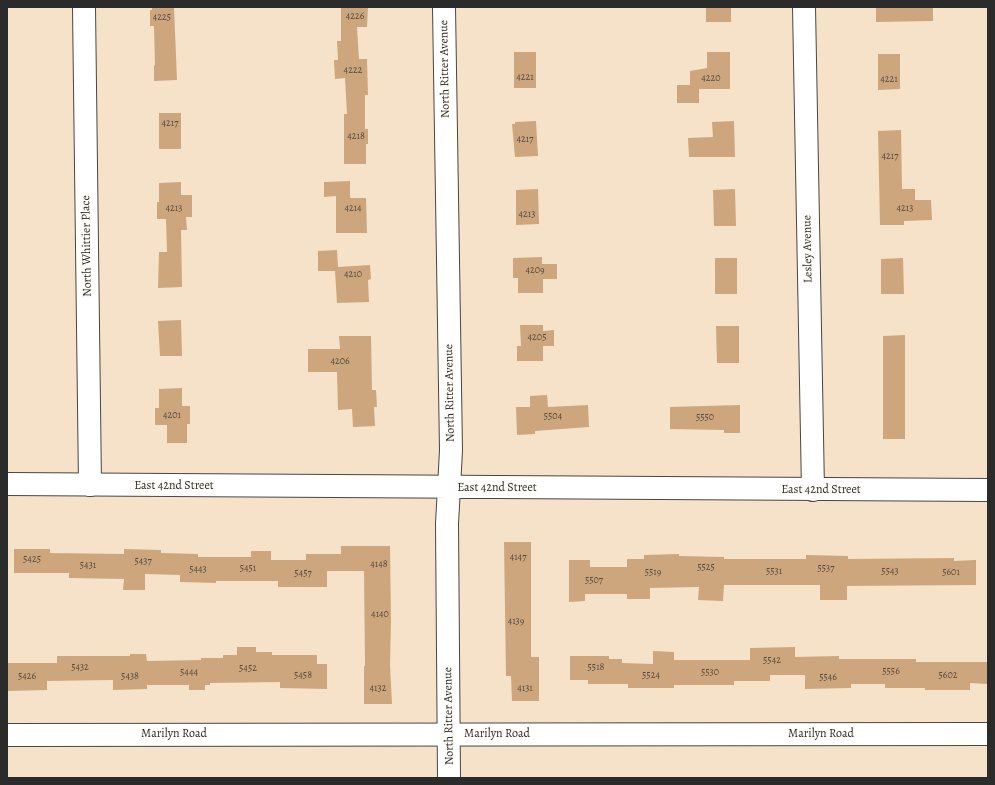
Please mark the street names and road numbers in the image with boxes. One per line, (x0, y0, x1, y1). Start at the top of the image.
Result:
street label: North Ritter Avenue (437, 20, 453, 118)
street label: North Whittier Place (79, 195, 95, 297)
street label: Lesley Avenue (800, 215, 816, 283)
street label: North Ritter Avenue (442, 344, 458, 442)
street label: East 42nd Street (134, 479, 214, 493)
street label: East 42nd Street (457, 481, 537, 495)
street label: East 42nd Street (781, 483, 861, 497)
street label: North Ritter Avenue (441, 667, 457, 765)
street label: Marilyn Road (141, 727, 207, 741)
street label: Marilyn Road (464, 727, 530, 741)
street label: Marilyn Road (788, 727, 854, 741)

